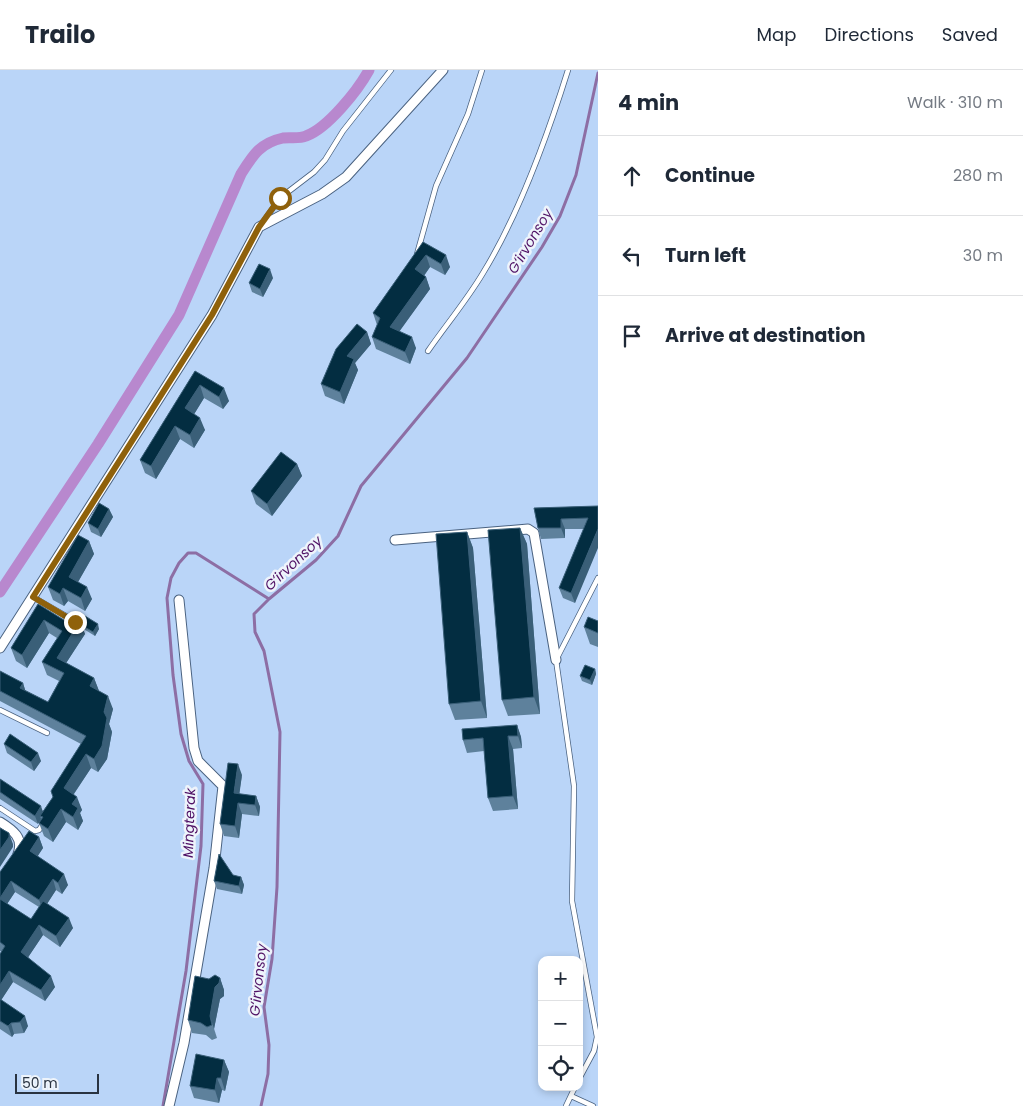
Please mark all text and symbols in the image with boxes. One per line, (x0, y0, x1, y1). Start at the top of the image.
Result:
text: Trailo (25, 18, 95, 51)
text: Map (757, 22, 796, 47)
text: Directions (824, 22, 914, 47)
text: Saved (942, 22, 998, 47)
text: 4 min (618, 88, 679, 117)
text: Walk · 310 m (907, 91, 1003, 114)
icon: ahead (618, 162, 646, 190)
text: Continue (665, 162, 755, 189)
text: 280 m (953, 164, 1003, 187)
route start (269, 187, 292, 210)
water label: G‘irvonsoy (503, 204, 558, 277)
icon: left (618, 242, 646, 270)
text: Turn left (665, 242, 746, 269)
text: 30 m (963, 244, 1003, 267)
icon: arrive (618, 322, 646, 350)
text: Arrive at destination (665, 322, 866, 349)
water label: G‘irvonsoy (260, 530, 327, 595)
route end (64, 611, 87, 634)
water label: Mingterak (178, 787, 200, 858)
water label: G‘irvonsoy (244, 942, 272, 1017)
map controls (538, 956, 583, 1091)
button: + (538, 956, 583, 1001)
button: − (538, 1001, 583, 1046)
button: locate (538, 1046, 583, 1091)
scale bar (15, 1071, 99, 1094)
text: 50 m (22, 1073, 58, 1093)

